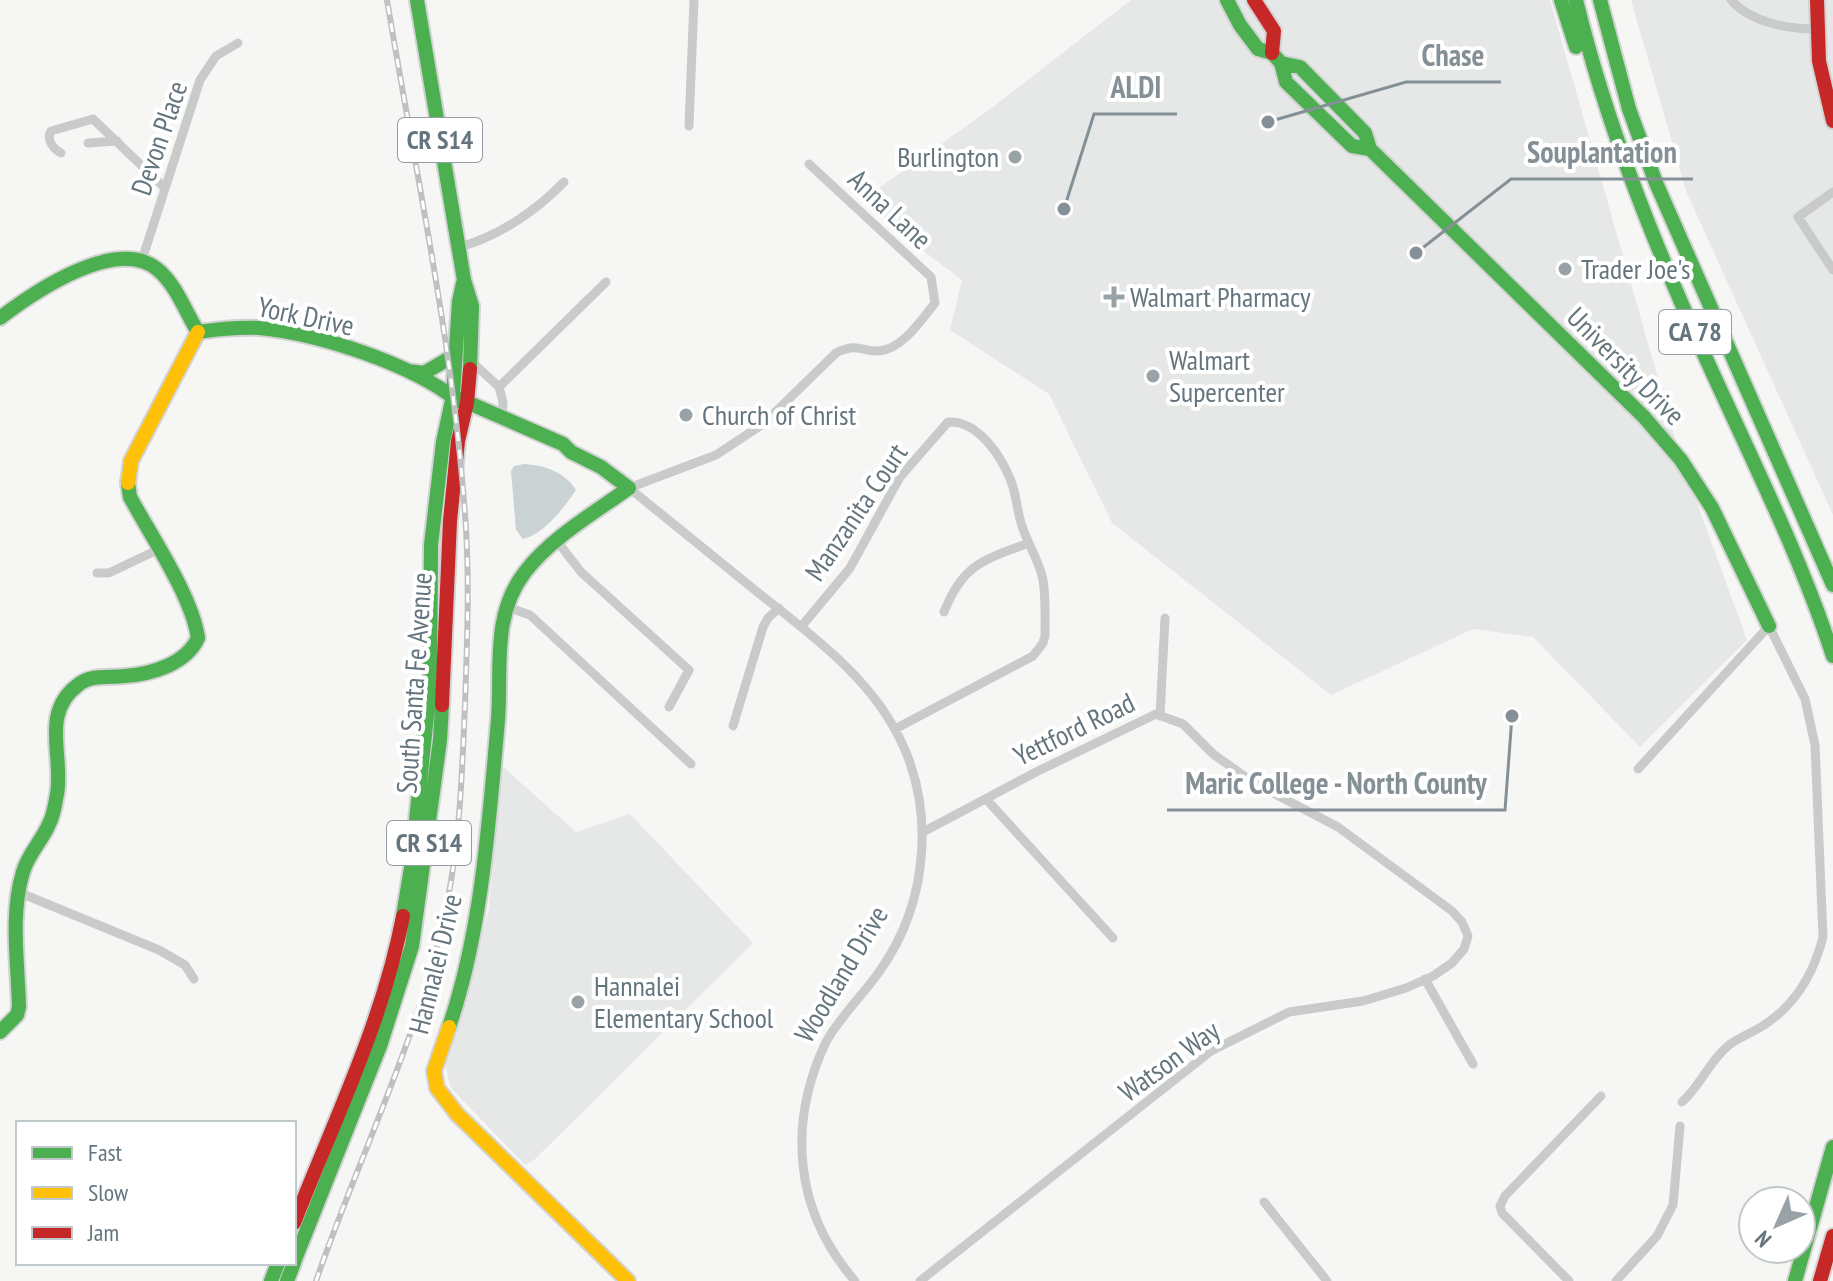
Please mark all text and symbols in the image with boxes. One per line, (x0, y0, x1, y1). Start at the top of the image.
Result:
callout: Chase (1406, 28, 1501, 82)
text: Chase (1422, 35, 1484, 74)
callout: ALDI (1094, 60, 1177, 114)
text: ALDI (1110, 67, 1161, 106)
street label: Devon Place (122, 76, 195, 200)
road number: CR S14 (398, 118, 482, 162)
callout: Souplantation (1511, 125, 1693, 179)
text: Souplantation (1527, 132, 1677, 171)
place label: Burlington (897, 138, 999, 175)
marker: Burlington (1006, 148, 1024, 166)
street label: Anna Lane (841, 161, 940, 257)
place label: Trader Joe's (1581, 250, 1690, 287)
marker: Trader Joe's (1556, 260, 1574, 278)
place label: Walmart Pharmacy (1130, 278, 1311, 315)
street label: York Drive (255, 287, 358, 344)
marker: Walmart Pharmacy (1105, 288, 1123, 306)
street label: University Drive (1559, 299, 1693, 433)
road number: CA 78 (1659, 310, 1731, 354)
place label: Walmart Supercenter (1169, 341, 1285, 410)
marker: Walmart Supercenter (1144, 367, 1162, 385)
place label: Church of Christ (702, 396, 856, 433)
marker: Church of Christ (677, 406, 695, 424)
street label: Manzanita Court (796, 436, 915, 588)
street label: South Santa Fe Avenue (387, 571, 440, 795)
street label: Yettford Road (1007, 683, 1140, 774)
callout: Maric College - North County (1167, 756, 1505, 810)
text: Maric College - North County (1185, 763, 1488, 802)
road number: CR S14 (387, 821, 471, 865)
street label: Hannalei Drive (399, 890, 470, 1038)
street label: Woodland Drive (785, 899, 896, 1049)
place label: Hannalei Elementary School (594, 967, 774, 1036)
marker: Hannalei Elementary School (569, 993, 587, 1011)
street label: Watson Way (1111, 1011, 1227, 1110)
legend (16, 1121, 296, 1265)
text: Fast (88, 1137, 123, 1168)
text: Slow (88, 1177, 129, 1208)
north arrow (1737, 1185, 1817, 1265)
text: Jam (87, 1217, 119, 1248)
text: N (1749, 1225, 1777, 1253)

